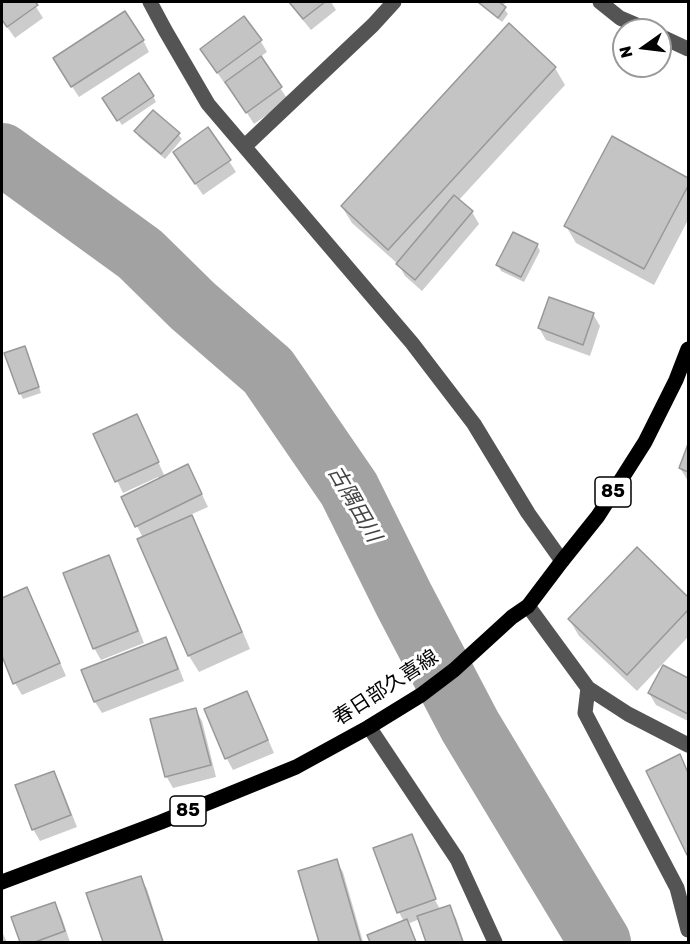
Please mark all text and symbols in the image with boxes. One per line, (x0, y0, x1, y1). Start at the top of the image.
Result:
north arrow (612, 18, 672, 78)
text: N (615, 44, 637, 60)
water label: 古隅田川 (322, 461, 386, 547)
road number: 85 (595, 477, 631, 507)
street label: 春日部久喜線 (329, 645, 443, 731)
road number: 85 (170, 796, 206, 826)

